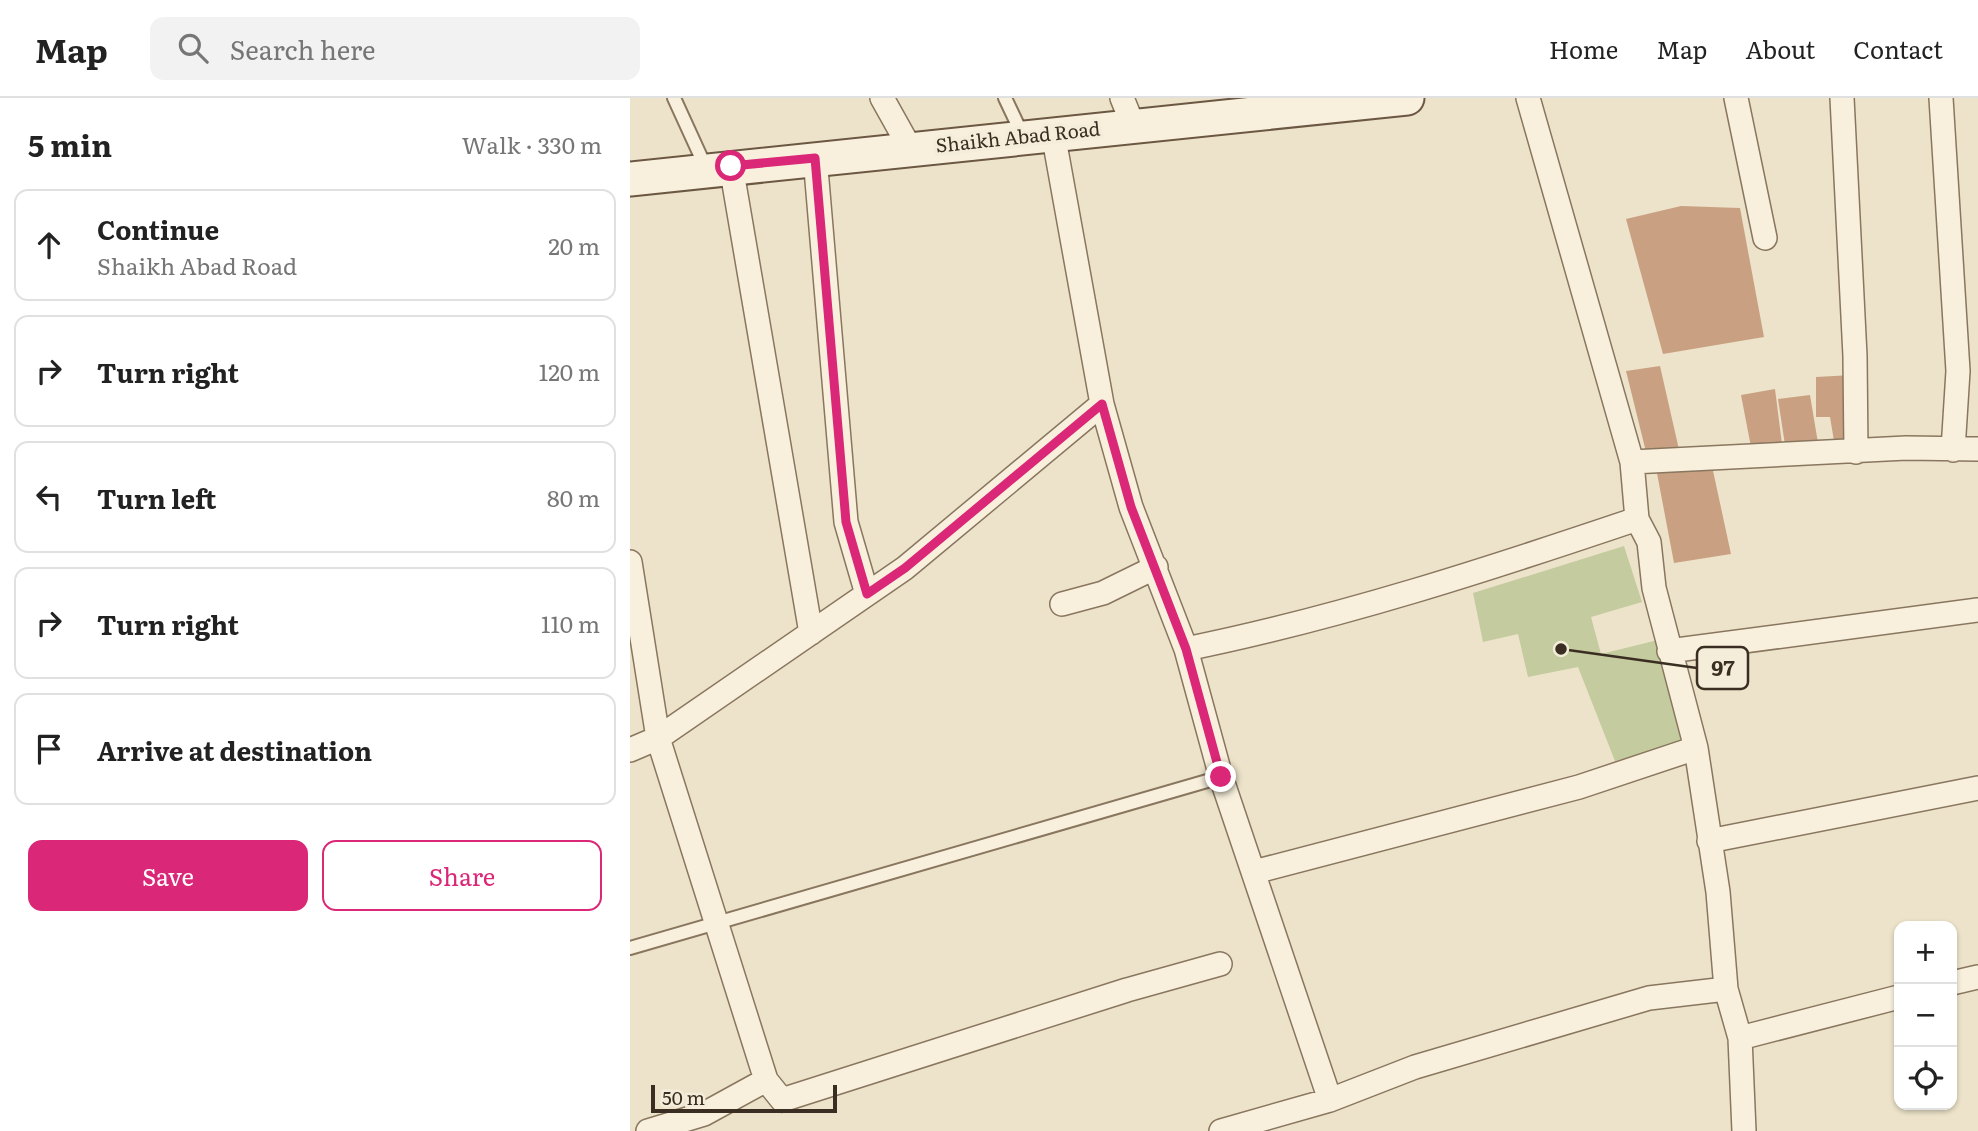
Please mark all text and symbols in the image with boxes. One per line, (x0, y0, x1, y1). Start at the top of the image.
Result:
search box (150, 17, 640, 80)
text: Map (35, 24, 108, 73)
icon: search (174, 29, 212, 67)
text: Search here (230, 29, 376, 68)
text: Home (1549, 31, 1618, 66)
text: Map (1656, 31, 1707, 66)
text: About (1745, 31, 1815, 66)
text: Contact (1853, 31, 1943, 66)
street label: Shaikh Abad Road (934, 113, 1102, 159)
text: 5 min (28, 122, 112, 166)
text: Walk · 330 m (462, 127, 602, 161)
route start (715, 150, 746, 181)
text: Continue (97, 209, 219, 248)
icon: ahead (30, 226, 68, 264)
text: 20 m (548, 228, 600, 262)
text: Shaikh Abad Road (97, 248, 297, 282)
icon: right (30, 352, 68, 390)
text: Turn right (97, 352, 239, 391)
text: 120 m (539, 354, 600, 388)
icon: left (30, 478, 68, 516)
text: Turn left (97, 478, 216, 517)
text: 80 m (547, 480, 600, 514)
icon: right (30, 604, 68, 642)
text: Turn right (97, 604, 239, 643)
text: 110 m (541, 606, 600, 640)
callout: 97 (1697, 647, 1748, 689)
text: 97 (1711, 651, 1735, 682)
icon: arrive (30, 730, 68, 768)
text: Arrive at destination (97, 730, 372, 769)
route end (1205, 761, 1236, 792)
button: Save (28, 840, 308, 911)
button: Share (322, 840, 602, 911)
map controls (1894, 921, 1957, 1110)
button: + (1894, 921, 1957, 984)
button: − (1894, 984, 1957, 1047)
button: locate (1894, 1047, 1957, 1110)
scale bar (651, 1082, 836, 1114)
text: 50 m (662, 1083, 705, 1111)

